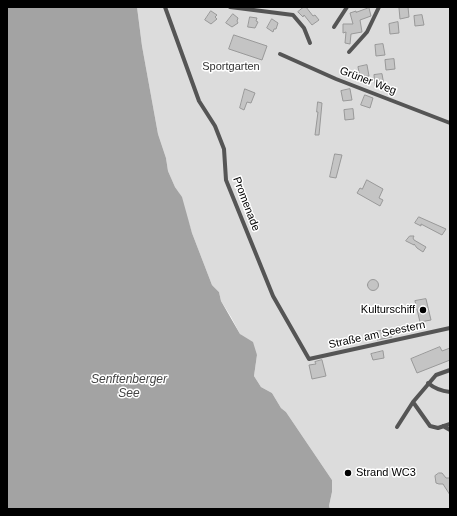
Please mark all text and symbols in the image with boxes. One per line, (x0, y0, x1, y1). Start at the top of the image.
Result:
park label: Sportgarten (202, 60, 260, 74)
street label: Grüner Weg (338, 64, 398, 98)
street label: Promenade (230, 175, 262, 233)
place label: Kulturschiff (361, 303, 415, 317)
marker: Kulturschiff (418, 305, 428, 315)
street label: Straße am Seestern (327, 318, 427, 352)
water label: Senftenberger See (91, 373, 167, 401)
place label: Strand WC3 (356, 466, 416, 480)
marker: Strand WC3 (343, 468, 353, 478)

